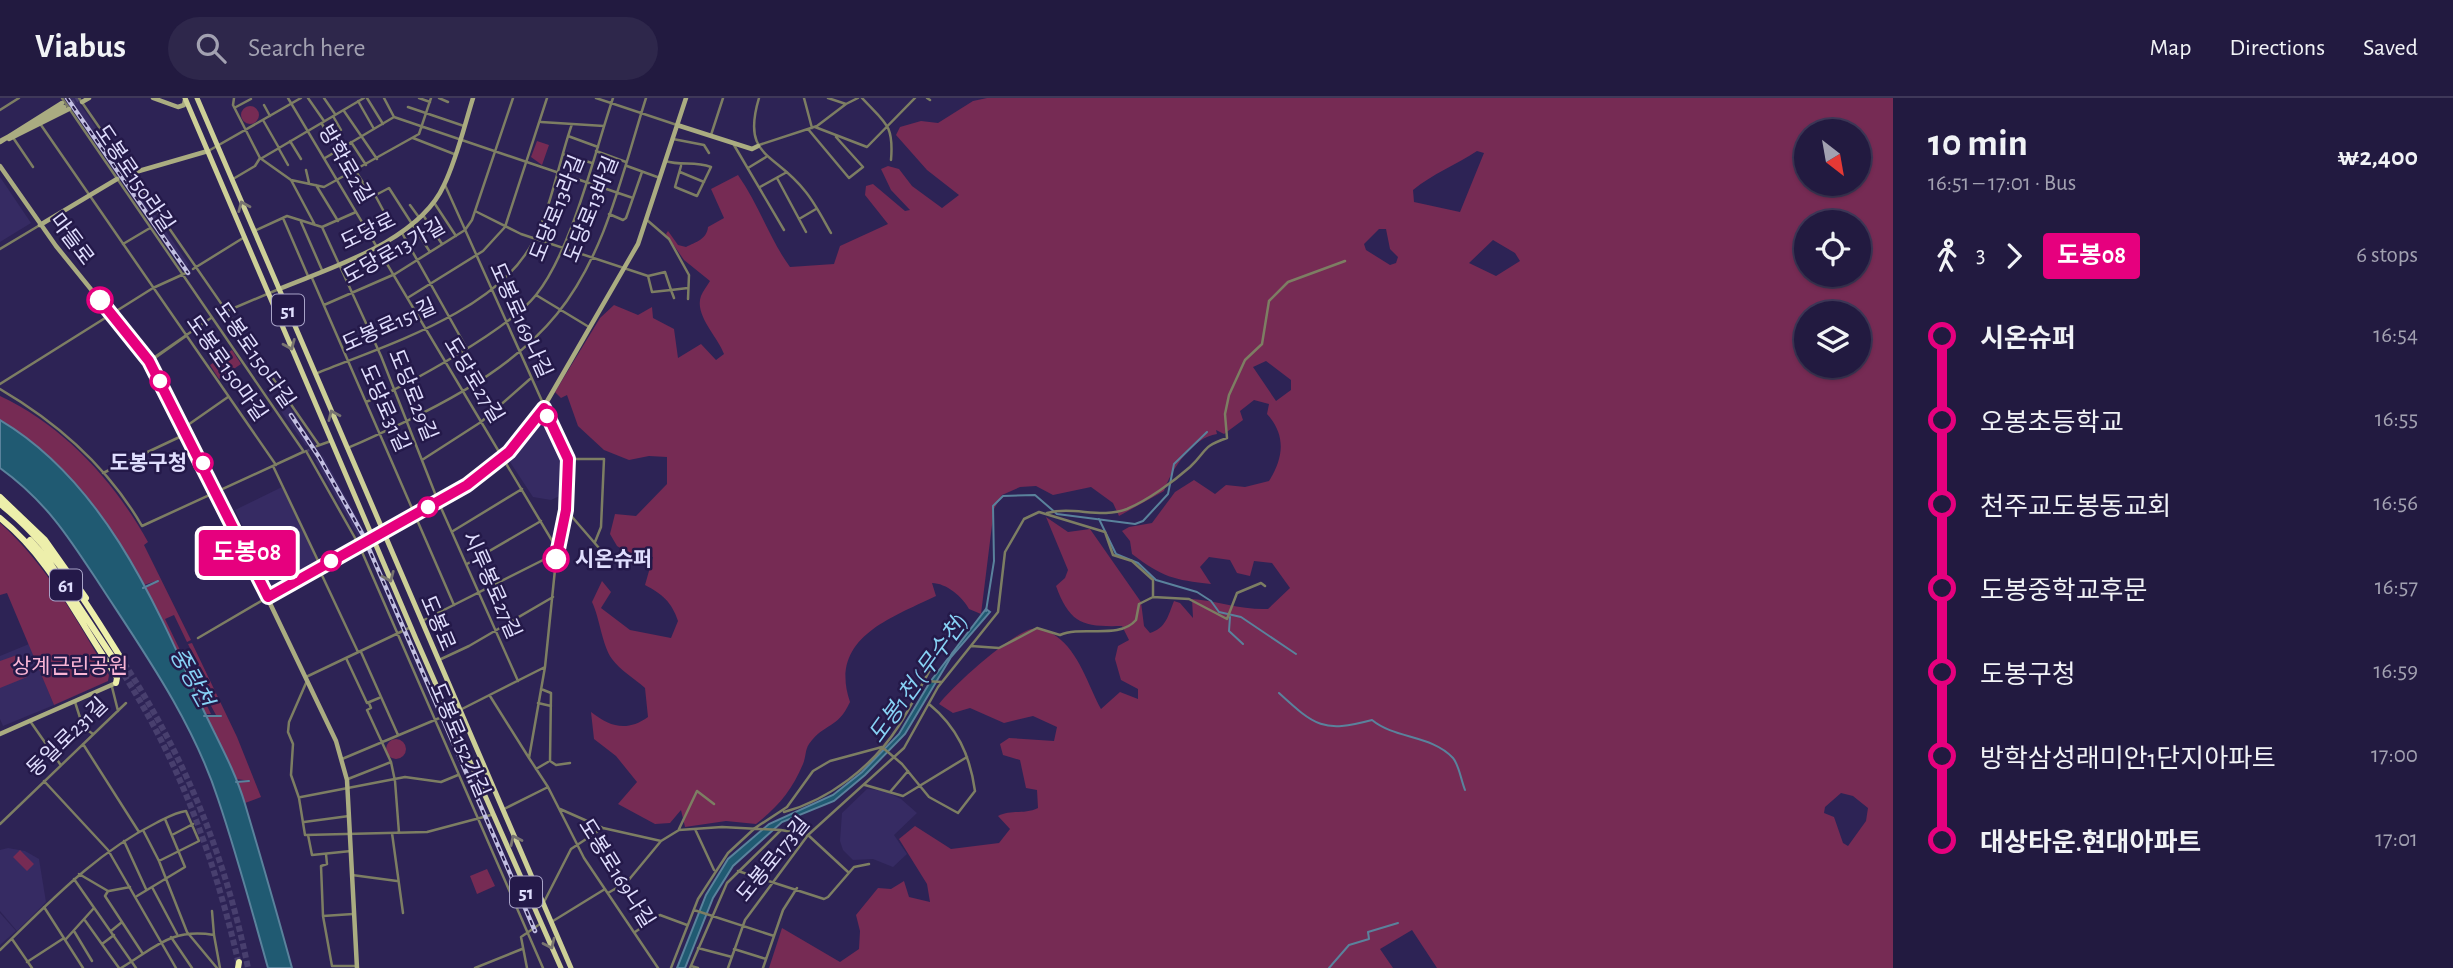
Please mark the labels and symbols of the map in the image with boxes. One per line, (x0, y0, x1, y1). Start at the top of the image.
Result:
north arrow (1794, 119, 1871, 196)
street label: 도봉로150라길 (91, 121, 179, 235)
street label: 방학로2길 (315, 121, 377, 207)
street label: 도당로13라길 (526, 152, 588, 264)
street label: 도당로13바길 (560, 153, 622, 265)
one-way arrow (237, 201, 251, 213)
street label: 도당로 (337, 208, 399, 254)
street label: 마들로 (46, 209, 98, 269)
street label: 도당로13가길 (339, 214, 449, 288)
street label: 도봉로169나길 (486, 259, 556, 381)
unlabelled marker (87, 287, 113, 313)
road number: 51 (272, 294, 304, 326)
street label: 도봉로151길 (339, 295, 439, 355)
street label: 도봉로150다길 (211, 298, 299, 412)
street label: 도봉로150마길 (183, 311, 271, 425)
street label: 도당로27길 (440, 333, 508, 427)
one-way arrow (282, 338, 296, 350)
street label: 도당로29길 (385, 346, 441, 444)
street label: 도당로31길 (356, 361, 414, 455)
unlabelled marker (150, 371, 170, 391)
unlabelled marker (537, 406, 557, 426)
one-way arrow (327, 410, 341, 422)
place label: 도봉구청 (110, 452, 187, 474)
marker: 도봉구청 (193, 453, 213, 473)
unlabelled marker (418, 497, 438, 517)
street label: 시루봉로27길 (459, 528, 525, 642)
line badge: 도봉08 (198, 530, 296, 576)
marker: 시온슈퍼 (543, 546, 569, 572)
place label: 시온슈퍼 (575, 548, 652, 570)
unlabelled marker (321, 551, 341, 571)
road number: 61 (50, 570, 82, 600)
one-way arrow (381, 570, 395, 582)
street label: 도봉로 (417, 592, 459, 654)
water label: 도봉1천 (무수천) (864, 610, 973, 747)
water label: 중랑천 (165, 644, 218, 714)
park label: 상계근린공원 (12, 655, 128, 677)
street label: 도봉로152가길 (426, 679, 494, 801)
street label: 동일로231길 (22, 693, 112, 781)
street label: 도봉로173길 (732, 812, 814, 906)
street label: 도봉로169나길 (575, 815, 659, 931)
one-way arrow (509, 835, 523, 847)
road number: 51 (510, 876, 542, 908)
one-way arrow (541, 937, 555, 949)

